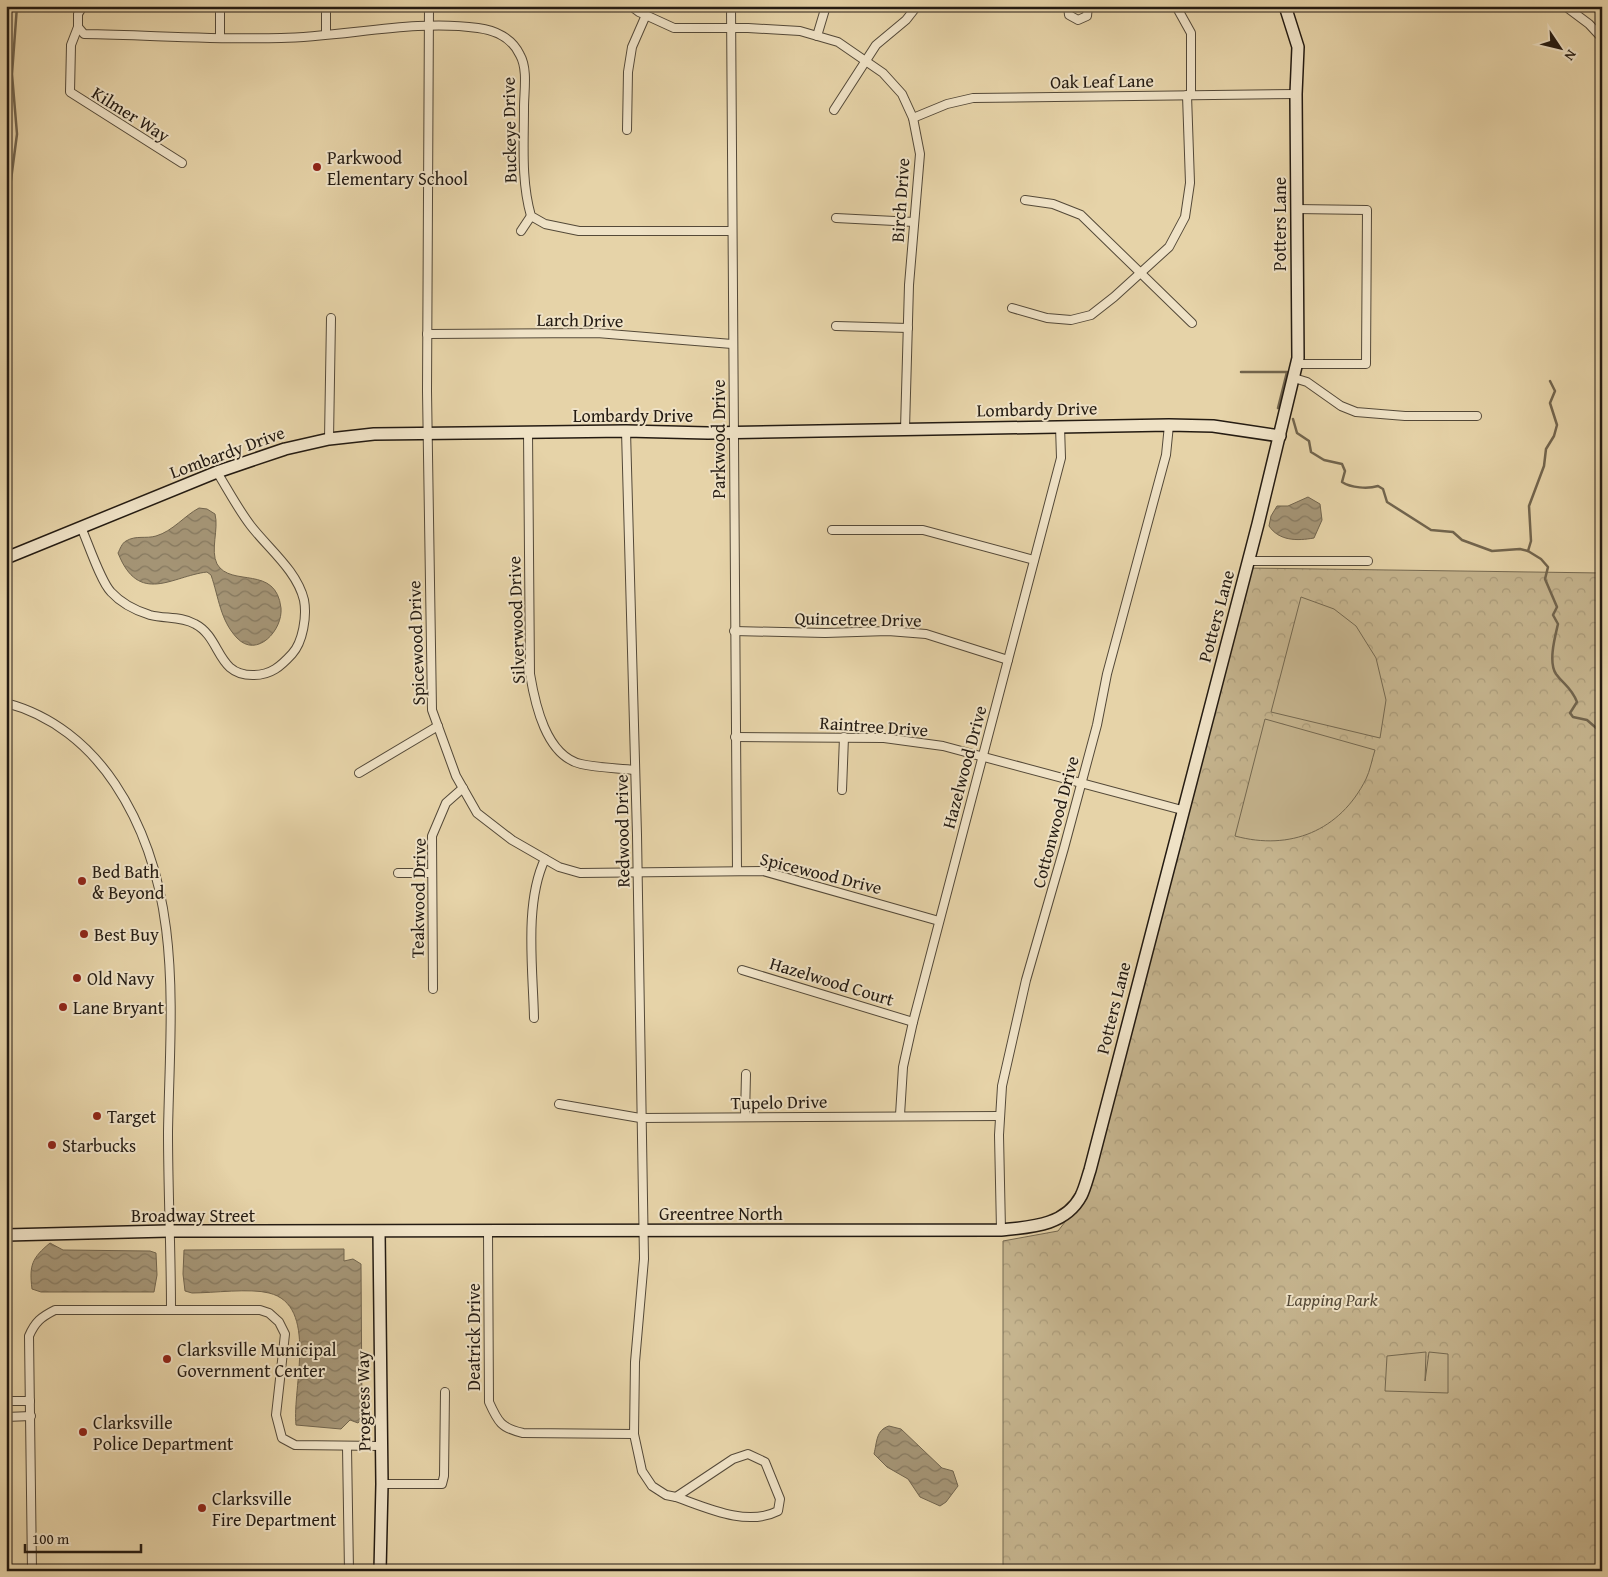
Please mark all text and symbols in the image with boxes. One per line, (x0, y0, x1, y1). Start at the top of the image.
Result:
north arrow (1536, 22, 1586, 72)
text: N (1559, 46, 1582, 66)
street label: Oak Leaf Lane (1050, 67, 1154, 95)
street label: Buckeye Drive (495, 77, 523, 183)
street label: Kilmer Way (87, 79, 175, 149)
place label: Parkwood Elementary School (327, 144, 468, 192)
street label: Birch Drive (884, 157, 916, 243)
marker: Parkwood Elementary School (311, 161, 323, 173)
street label: Potters Lane (1266, 177, 1293, 271)
street label: Larch Drive (536, 306, 624, 334)
street label: Parkwood Drive (705, 379, 732, 499)
street label: Lombardy Drive (976, 394, 1098, 424)
street label: Lombardy Drive (573, 402, 693, 429)
street label: Lombardy Drive (166, 419, 288, 485)
street label: Silverwood Drive (500, 555, 532, 685)
street label: Potters Lane (1191, 567, 1241, 665)
street label: Spicewood Drive (400, 580, 432, 706)
street label: Quincetree Drive (794, 604, 922, 634)
street label: Hazelwood Drive (935, 702, 993, 832)
street label: Raintree Drive (819, 709, 929, 743)
street label: Cottonwood Drive (1024, 753, 1086, 891)
street label: Redwood Drive (608, 774, 636, 888)
street label: Teakwood Drive (403, 838, 433, 958)
street label: Spicewood Drive (757, 845, 885, 901)
place label: Bed Bath & Beyond (92, 858, 165, 906)
marker: Bed Bath & Beyond (76, 875, 88, 887)
place label: Best Buy (94, 921, 159, 948)
marker: Best Buy (78, 928, 90, 940)
street label: Hazelwood Court (766, 949, 898, 1013)
street label: Potters Lane (1088, 959, 1138, 1057)
place label: Old Navy (87, 965, 155, 992)
marker: Old Navy (71, 972, 83, 984)
place label: Lane Bryant (73, 994, 165, 1021)
marker: Lane Bryant (57, 1001, 69, 1013)
street label: Tupelo Drive (730, 1088, 828, 1116)
place label: Target (107, 1103, 157, 1130)
marker: Target (91, 1110, 103, 1122)
place label: Starbucks (62, 1132, 136, 1159)
marker: Starbucks (46, 1139, 58, 1151)
street label: Greentree North (659, 1200, 783, 1227)
street label: Broadway Street (131, 1202, 256, 1229)
street label: Deatrick Drive (460, 1283, 487, 1391)
park label: Lapping Park (1285, 1286, 1378, 1313)
place label: Clarksville Municipal Government Center (177, 1336, 337, 1384)
street label: Progress Way (349, 1350, 377, 1452)
marker: Clarksville Municipal Government Center (161, 1353, 173, 1365)
place label: Clarksville Police Department (93, 1409, 234, 1457)
marker: Clarksville Police Department (77, 1426, 89, 1438)
place label: Clarksville Fire Department (212, 1485, 337, 1533)
marker: Clarksville Fire Department (196, 1502, 208, 1514)
scale bar (25, 1522, 141, 1554)
text: 100 m (32, 1528, 70, 1549)

